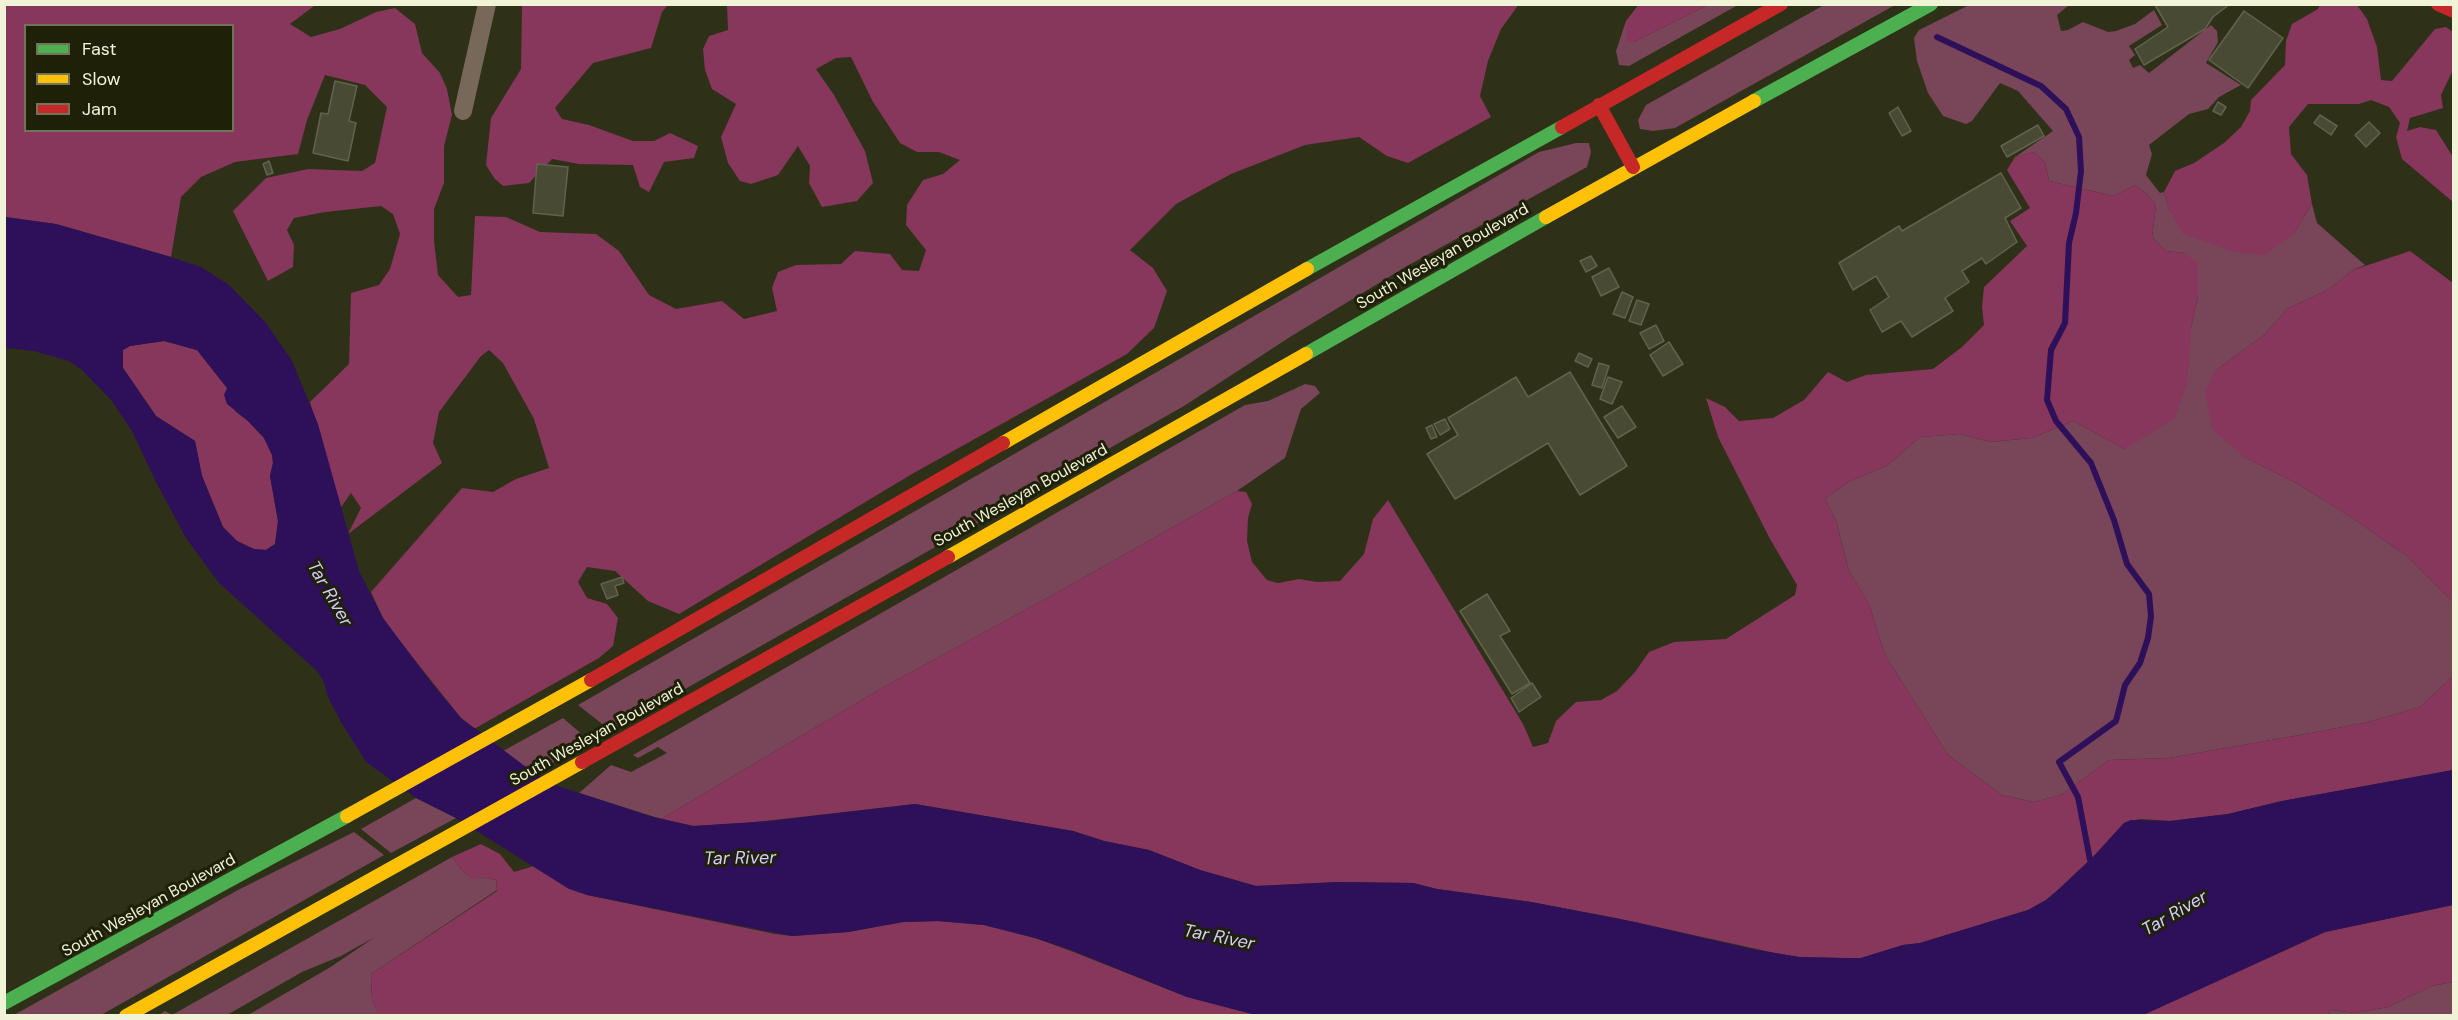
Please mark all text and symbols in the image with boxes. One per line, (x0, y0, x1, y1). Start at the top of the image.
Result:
legend (24, 24, 234, 132)
text: Fast (82, 37, 117, 61)
text: Slow (82, 67, 121, 91)
text: Jam (82, 97, 117, 121)
street label: South Wesleyan Boulevard (1354, 200, 1532, 314)
street label: South Wesleyan Boulevard (931, 440, 1111, 552)
water label: Tar River (302, 557, 356, 631)
street label: South Wesleyan Boulevard (507, 679, 687, 791)
water label: Tar River (704, 848, 776, 870)
street label: South Wesleyan Boulevard (59, 850, 239, 962)
water label: Tar River (2138, 887, 2212, 941)
water label: Tar River (1182, 921, 1256, 955)

